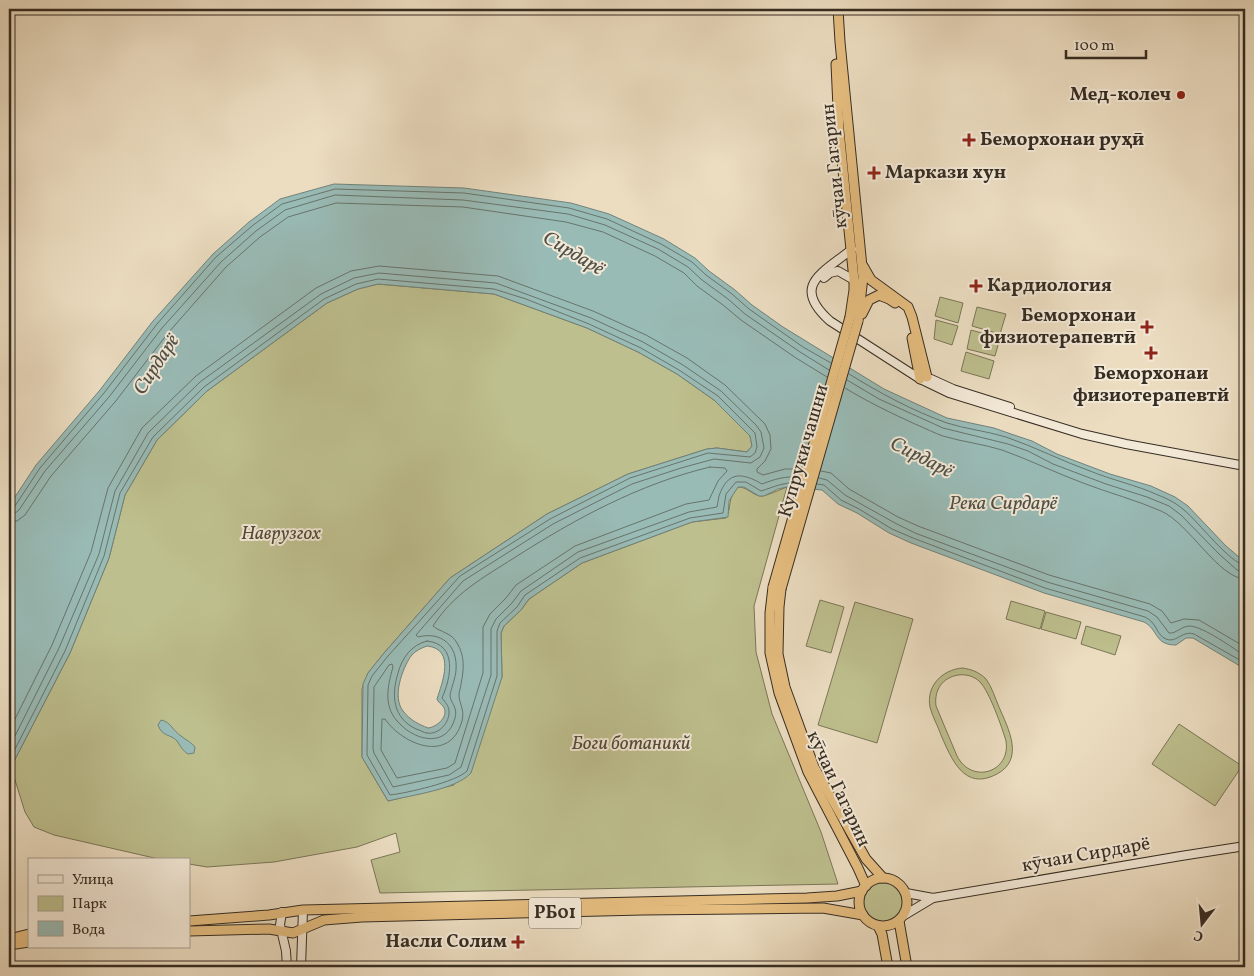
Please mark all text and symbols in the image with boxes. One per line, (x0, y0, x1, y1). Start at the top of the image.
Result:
scale bar (1066, 28, 1146, 60)
text: 100 m (1074, 36, 1114, 57)
place label: Мед-колеч (1070, 82, 1171, 108)
marker: Мед-колеч (1175, 89, 1187, 101)
street label: кӯчаи Гагарин (815, 102, 855, 230)
place label: Беморхонаи руҳӣ (980, 127, 1144, 153)
marker: Беморхонаи руҳӣ (962, 133, 976, 147)
place label: Маркази хун (885, 160, 1006, 186)
marker: Маркази хун (867, 166, 881, 180)
water label: Сирдарё (537, 225, 610, 284)
place label: Кардиология (987, 273, 1112, 299)
marker: Кардиология (969, 279, 983, 293)
place label: Беморхонаи физиотерапевтӣ (980, 303, 1136, 351)
marker: Беморхонаи физиотерапевтӣ (1140, 320, 1154, 334)
water label: Сирдарё (127, 329, 187, 401)
marker: Беморхонаи физиотерапевтй (1144, 346, 1158, 360)
place label: Беморхонаи физиотерапевтй (1073, 361, 1229, 409)
street label: Купруки чашни (773, 381, 835, 521)
water label: Сирдарё (885, 430, 958, 486)
water label: Река Сирдарё (949, 490, 1058, 518)
park label: Наврузгох (241, 521, 321, 547)
street label: кӯчаи Гагарин (800, 727, 876, 851)
park label: Боги ботаникй (572, 731, 691, 757)
street label: кӯчаи Сирдарё (1020, 831, 1152, 879)
legend (28, 858, 190, 948)
text: Улица (72, 870, 114, 891)
text: Парк (72, 894, 107, 915)
road number: РБ01 (529, 898, 581, 928)
north arrow (1176, 898, 1226, 948)
text: Вода (72, 920, 105, 941)
text: С (1192, 925, 1206, 945)
place label: Насли Солим (385, 929, 507, 955)
marker: Насли Солим (511, 935, 525, 949)

